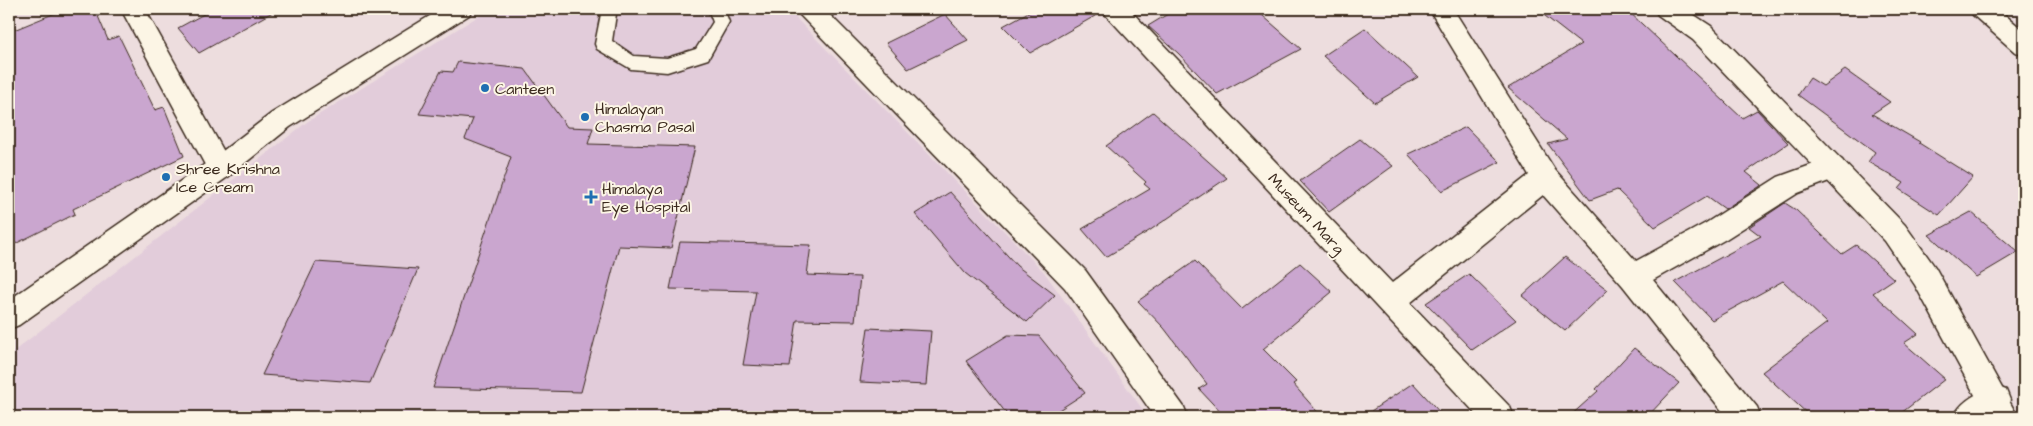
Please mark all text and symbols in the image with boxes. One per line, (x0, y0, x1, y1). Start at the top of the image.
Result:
place label: Canteen (495, 78, 554, 100)
marker: Canteen (479, 82, 491, 94)
place label: Himalayan Chasma Pasal (595, 98, 694, 138)
marker: Himalayan Chasma Pasal (579, 111, 591, 123)
place label: Shree Krishna Ice Cream (176, 158, 280, 198)
street label: Museum Marg (1262, 168, 1350, 260)
marker: Shree Krishna Ice Cream (160, 171, 172, 183)
place label: Himalaya Eye Hospital (602, 178, 690, 219)
marker: Himalaya Eye Hospital (584, 190, 598, 204)

